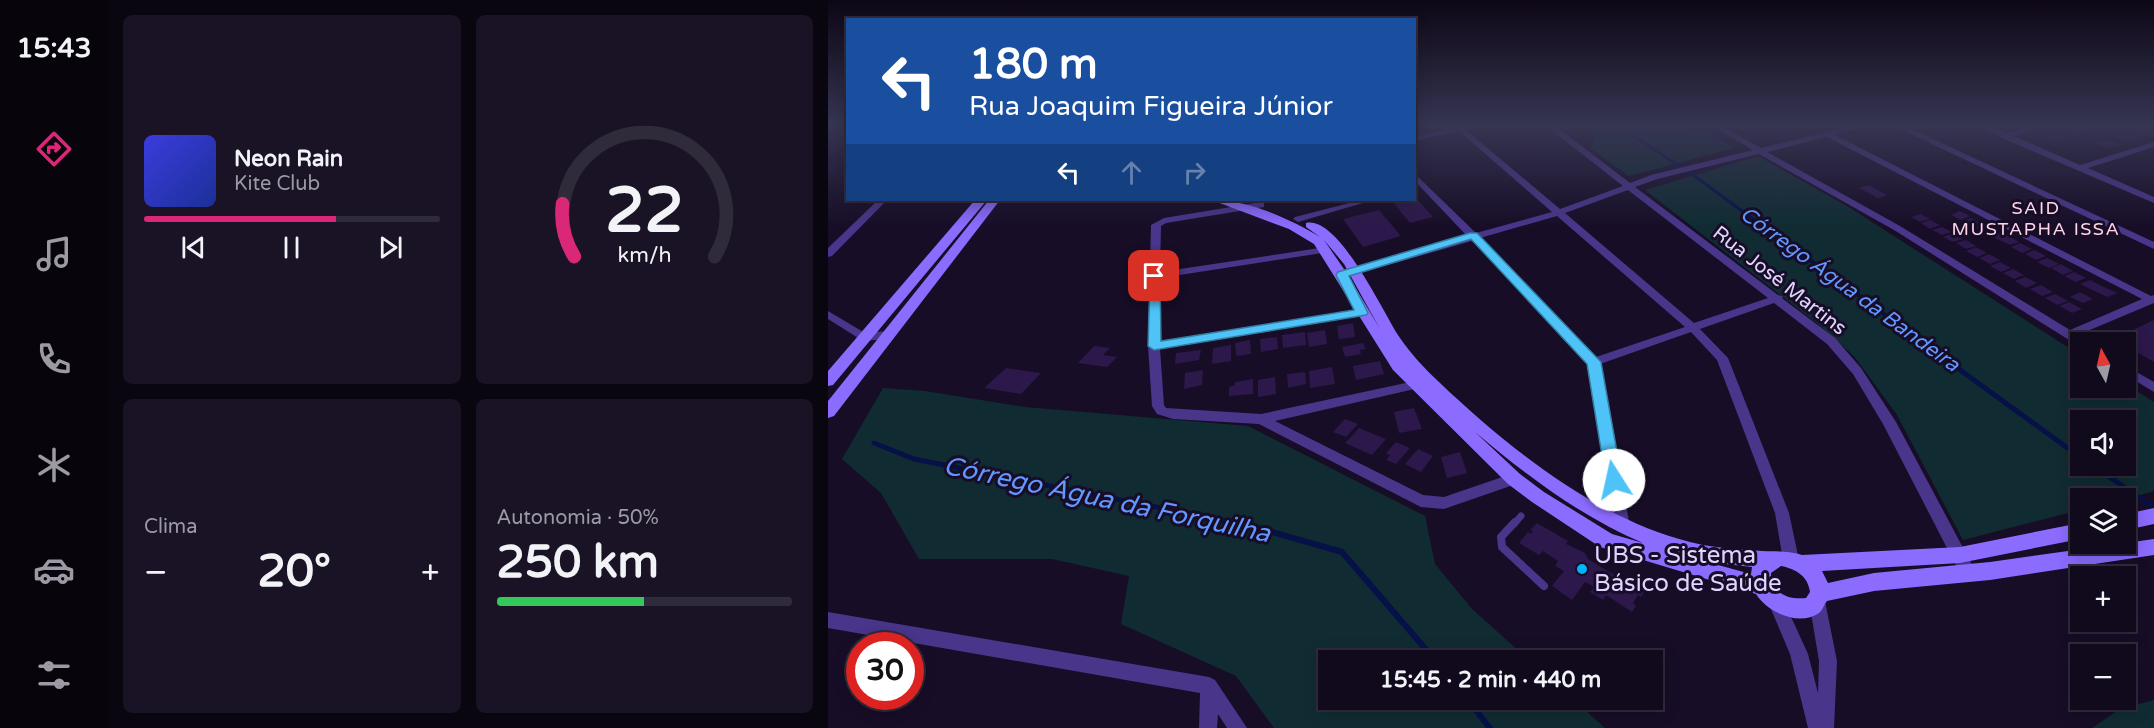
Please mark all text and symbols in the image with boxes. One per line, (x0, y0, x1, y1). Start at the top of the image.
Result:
text: 15:43 (17, 32, 91, 65)
text: 180 m (969, 39, 1098, 90)
icon: left (870, 42, 948, 120)
text: Rua Joaquim Figueira Júnior (969, 90, 1333, 123)
icon: directions (33, 128, 75, 170)
text: Neon Rain (234, 146, 343, 172)
icon: left (1052, 156, 1085, 189)
icon: ahead (1115, 156, 1148, 189)
icon: right (1178, 156, 1211, 189)
text: Kite Club (234, 172, 320, 196)
text: 22 (605, 174, 683, 249)
district label: SAID MUSTAPHA ISSA (1952, 197, 2120, 240)
water label: Córrego Água da Bandeira (1735, 201, 1965, 378)
street label: Rua José Martins (1708, 221, 1851, 340)
icon: previous (177, 231, 210, 264)
icon: pause (275, 231, 308, 264)
icon: next (374, 231, 407, 264)
icon: music (33, 233, 75, 275)
text: km/h (617, 242, 671, 268)
pin (1128, 250, 1179, 301)
icon: arrive (1137, 259, 1170, 292)
north arrow (2070, 332, 2136, 398)
map controls (2070, 332, 2136, 710)
icon: phone (33, 338, 75, 380)
button: sound (2070, 410, 2136, 476)
icon: climate (33, 444, 75, 486)
position arrow (1582, 448, 1646, 512)
water label: Córrego Água da Forquilha (941, 450, 1274, 550)
button: layers (2070, 488, 2136, 554)
text: Autonomia · 50% (497, 506, 659, 530)
text: Clima (144, 515, 197, 539)
text: 250 km (497, 536, 659, 590)
place label: UBS - Sistema Básico de Saúde (1594, 541, 1782, 598)
text: 20° (257, 545, 331, 599)
icon: car (33, 549, 75, 591)
text: − (144, 553, 168, 592)
text: + (421, 553, 439, 592)
marker: UBS - Sistema Básico de Saúde (1575, 562, 1589, 576)
button: + (2070, 566, 2136, 632)
speed limit sign: 30 (846, 632, 924, 710)
button: − (2070, 644, 2136, 710)
icon: filters (33, 654, 75, 696)
text: 15:45 · 2 min · 440 m (1380, 667, 1601, 693)

